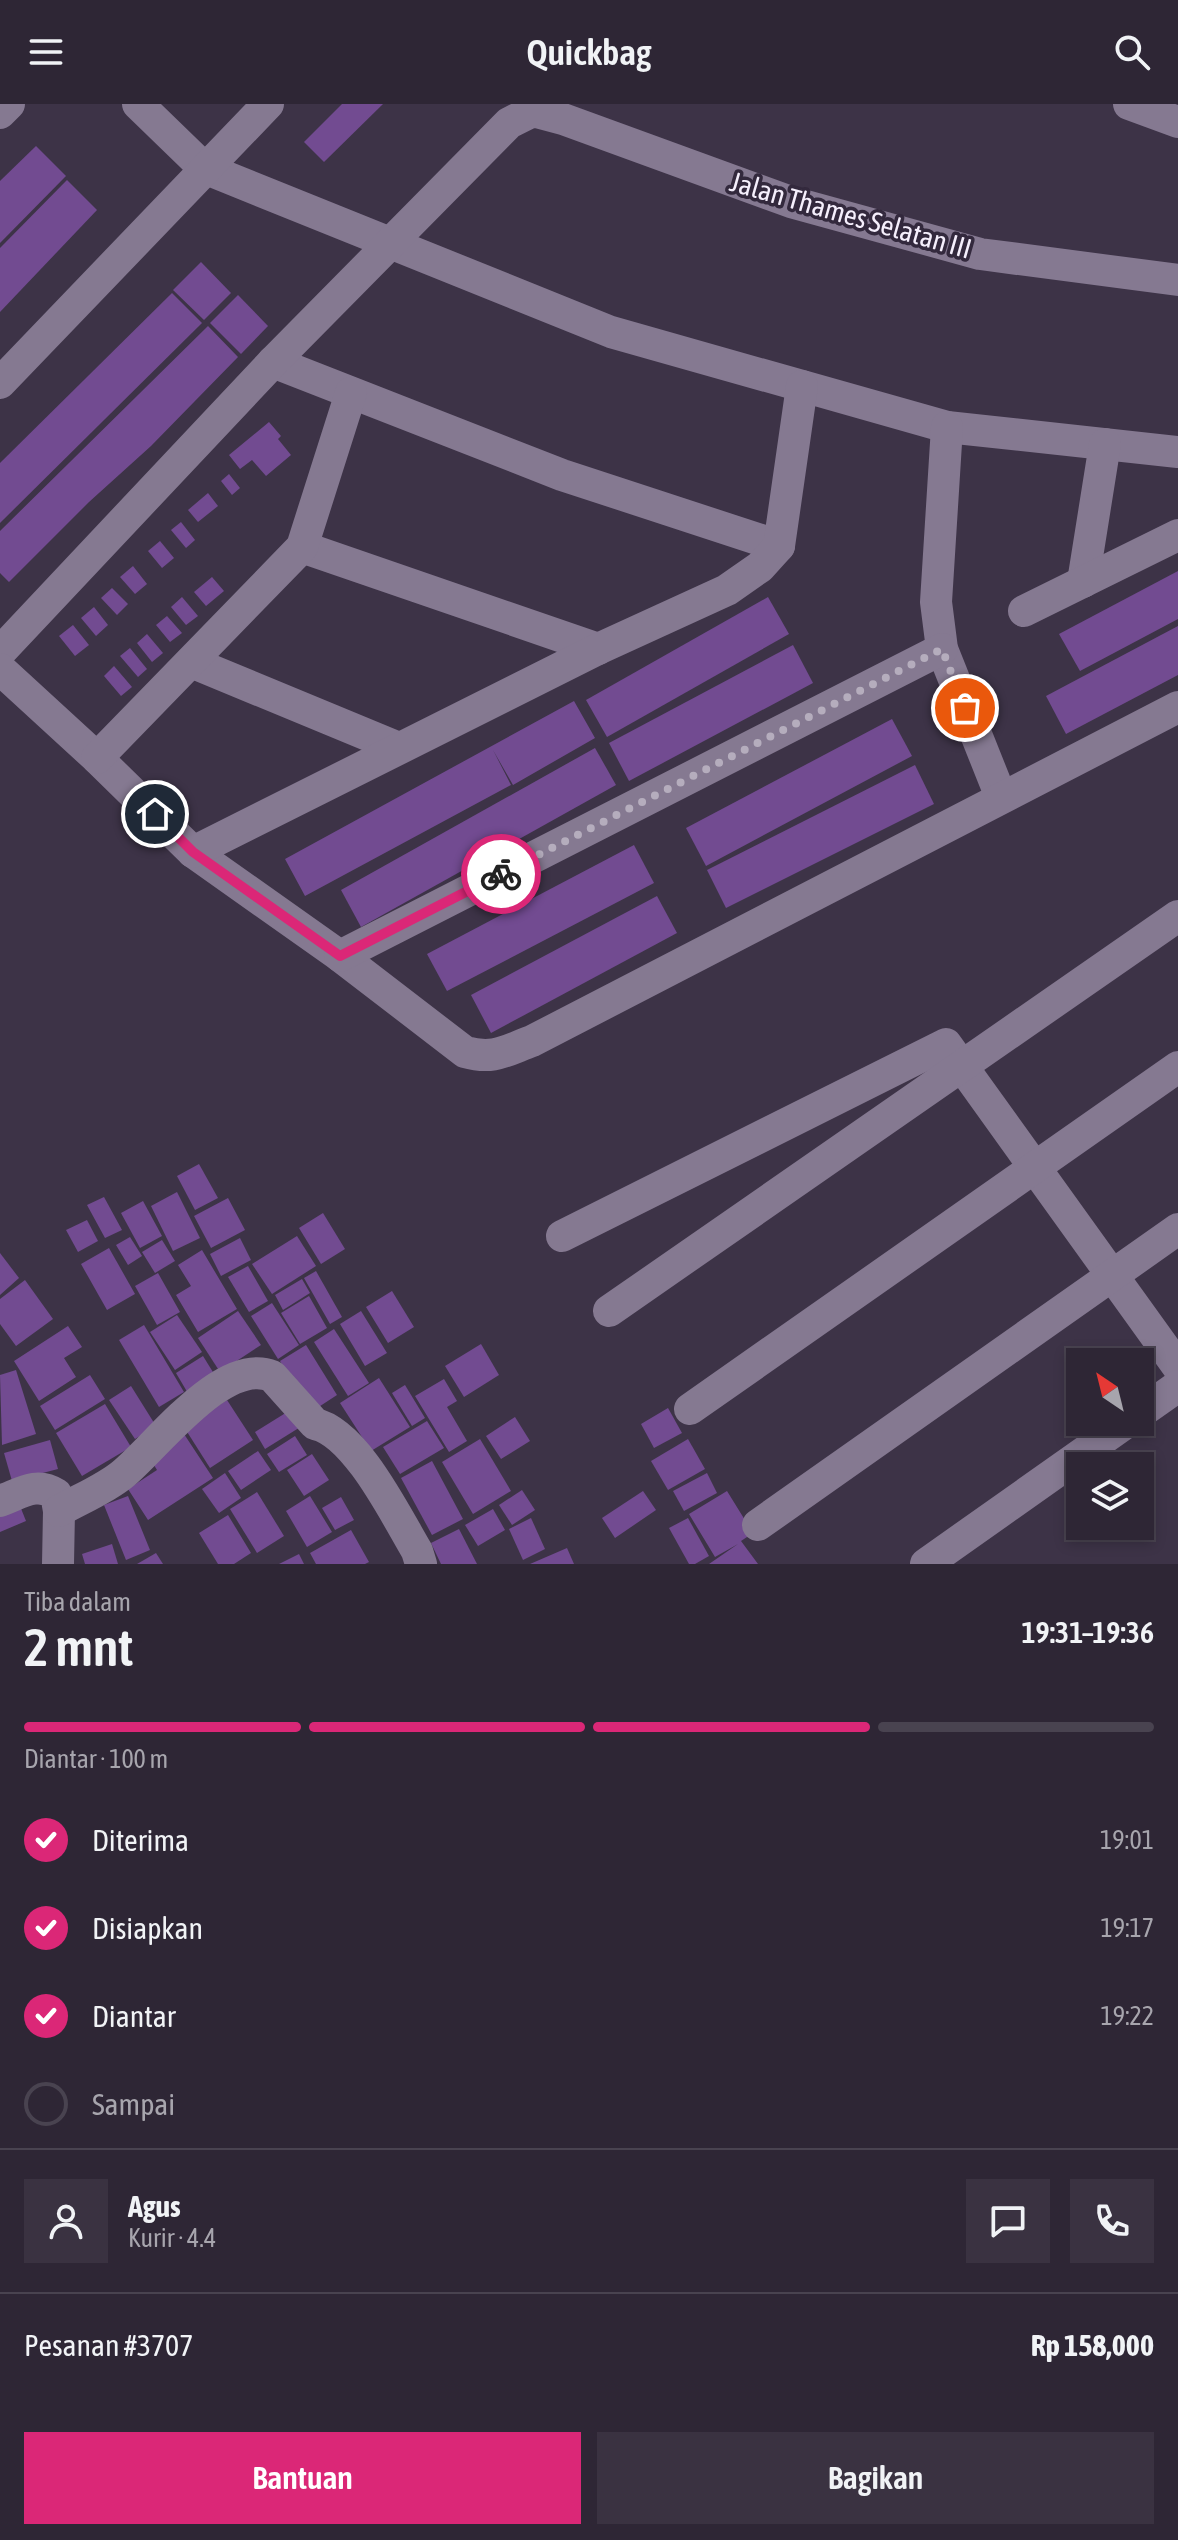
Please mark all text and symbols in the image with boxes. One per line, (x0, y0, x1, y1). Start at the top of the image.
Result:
icon: menu (24, 30, 68, 74)
icon: search (1110, 30, 1154, 74)
text: Quickbag (526, 31, 652, 73)
street label: Jalan Thames Selatan III (727, 165, 975, 265)
pin (931, 674, 999, 742)
icon: bag (943, 686, 987, 730)
pin (121, 780, 189, 848)
icon: home (133, 792, 177, 836)
courier (461, 834, 541, 914)
icon: bike (479, 852, 523, 896)
north arrow (1066, 1348, 1154, 1436)
map controls (1066, 1348, 1154, 1540)
button: layers (1066, 1452, 1154, 1540)
text: Tiba dalam (24, 1587, 131, 1617)
text: 19:31–19:36 (1022, 1615, 1154, 1649)
text: 2 mnt (24, 1617, 133, 1677)
text: Diantar · 100 m (24, 1744, 168, 1774)
icon: check (24, 1818, 68, 1862)
text: Diterima (92, 1823, 189, 1857)
text: 19:01 (1100, 1825, 1154, 1855)
icon: check (24, 1906, 68, 1950)
text: Disiapkan (92, 1911, 203, 1945)
text: 19:17 (1100, 1913, 1154, 1943)
icon: check (24, 1994, 68, 2038)
text: Diantar (92, 1999, 176, 2033)
text: 19:22 (1100, 2001, 1154, 2031)
text: Sampai (92, 2087, 175, 2121)
button: person (24, 2179, 108, 2263)
button: chat (966, 2179, 1050, 2263)
button: phone (1070, 2179, 1154, 2263)
text: Agus (128, 2189, 181, 2223)
text: Kurir · 4.4 (128, 2223, 216, 2253)
text: Pesanan #3707 (24, 2328, 193, 2362)
text: Rp 158,000 (1031, 2328, 1154, 2362)
button: Bantuan (24, 2432, 581, 2524)
button: Bagikan (597, 2432, 1154, 2524)

